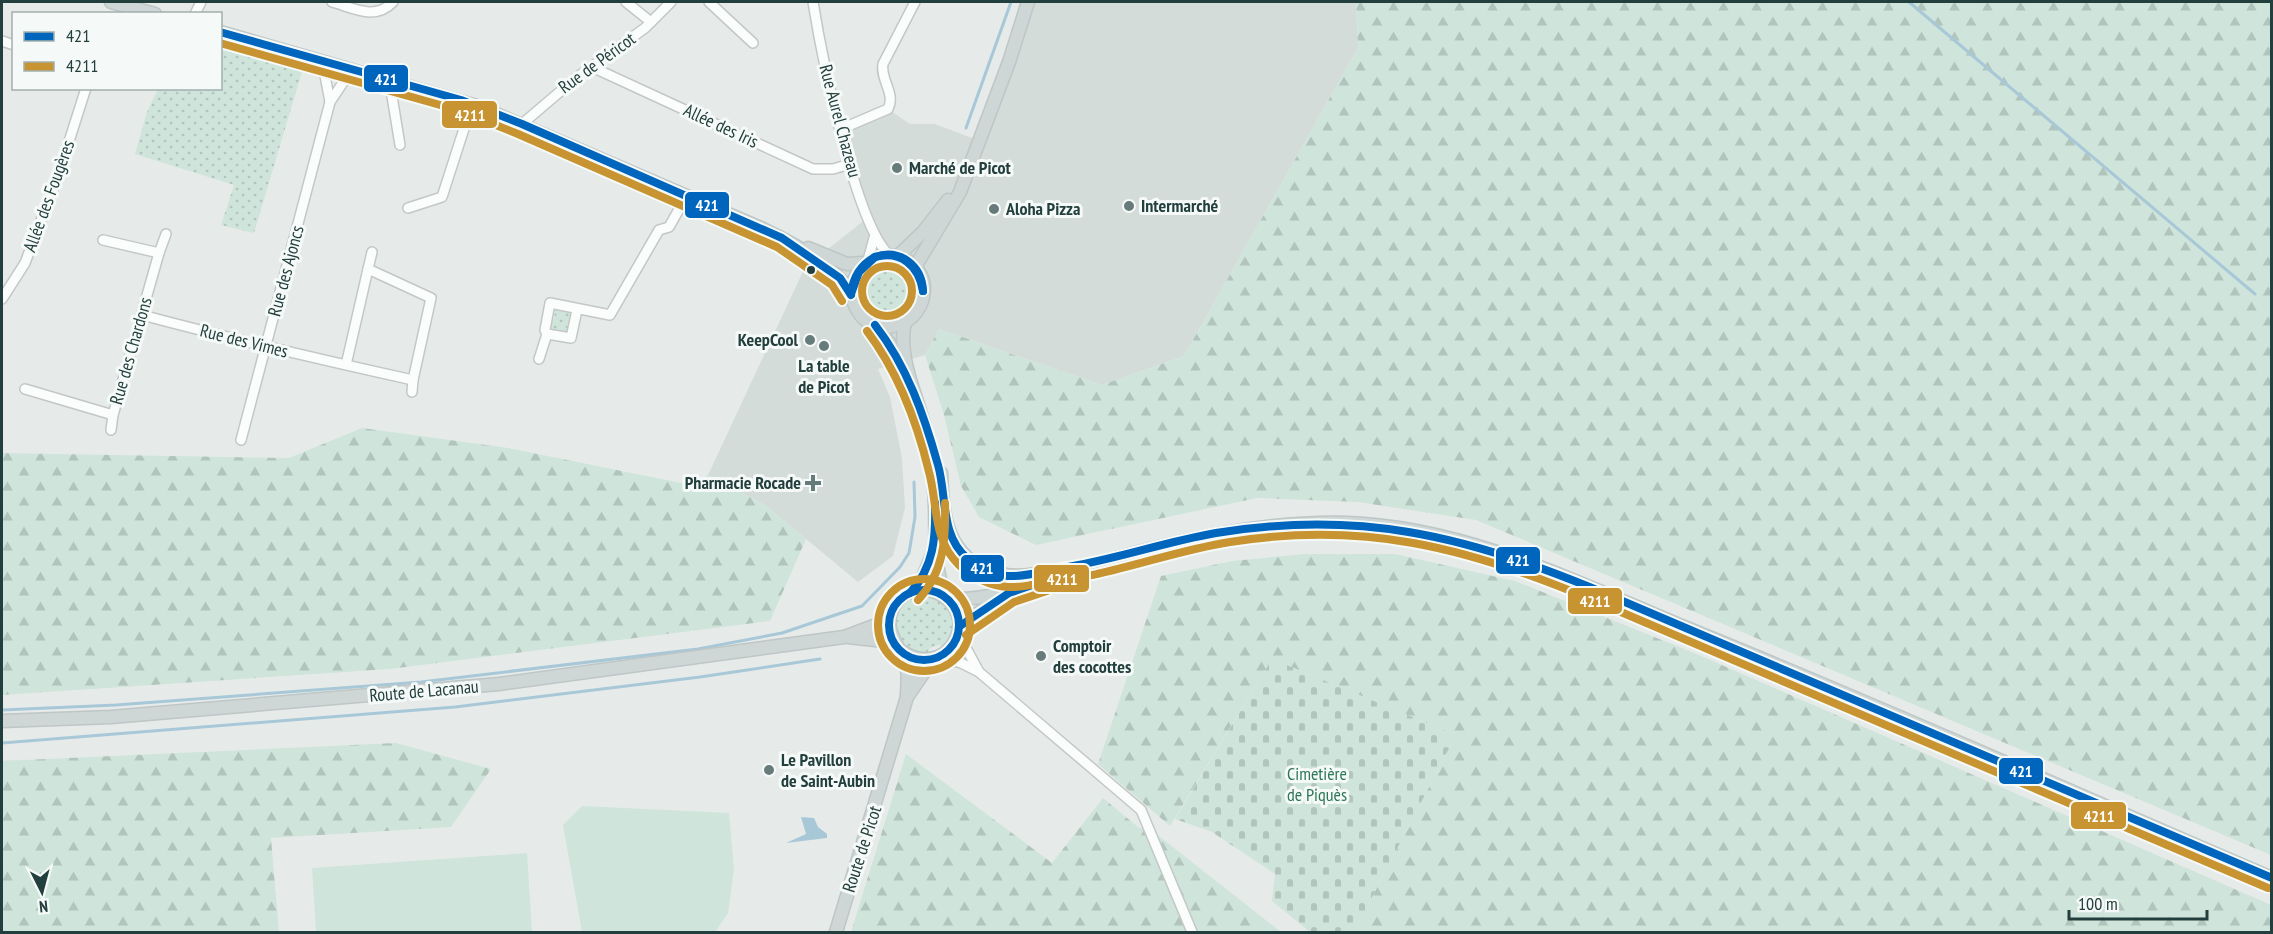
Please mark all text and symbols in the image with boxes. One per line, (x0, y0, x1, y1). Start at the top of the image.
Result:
legend (12, 12, 222, 90)
text: 421 (66, 24, 90, 47)
street label: Rue de Péricot (554, 27, 640, 98)
text: 4211 (66, 54, 98, 77)
street label: Rue Aurel Chazeau (814, 62, 867, 180)
line badge: 421 (363, 64, 409, 93)
text: 421 (375, 69, 397, 89)
street label: Allée des Iris (680, 98, 762, 153)
line badge: 4211 (441, 100, 498, 129)
text: 4211 (455, 105, 485, 125)
street label: Allée des Fougères (18, 137, 79, 255)
place label: Marché de Picot (909, 156, 1012, 179)
marker: Marché de Picot (890, 161, 904, 175)
line badge: 421 (684, 191, 730, 219)
place label: Intermarché (1141, 194, 1219, 217)
text: 421 (696, 195, 718, 215)
place label: Aloha Pizza (1005, 197, 1080, 220)
marker: Intermarché (1122, 199, 1136, 213)
marker: Aloha Pizza (987, 202, 1001, 216)
street label: Rue des Ajoncs (262, 223, 309, 319)
unlabelled marker (805, 264, 817, 276)
street label: Rue des Chardons (104, 294, 157, 407)
street label: Rue des Vimes (198, 318, 291, 363)
place label: KeepCool (738, 328, 799, 351)
marker: KeepCool (803, 333, 817, 347)
marker: La table de Picot (817, 339, 831, 353)
place label: La table de Picot (798, 354, 850, 398)
place label: Pharmacie Rocade (685, 471, 801, 494)
marker: Pharmacie Rocade (806, 476, 820, 490)
line badge: 421 (1495, 546, 1541, 575)
text: 421 (1507, 550, 1529, 570)
line badge: 421 (960, 554, 1005, 583)
text: 421 (971, 558, 993, 578)
line badge: 4211 (1033, 564, 1090, 593)
text: 4211 (1047, 569, 1077, 589)
line badge: 4211 (1567, 587, 1623, 615)
text: 4211 (1580, 591, 1610, 611)
place label: Comptoir des cocottes (1053, 634, 1131, 678)
marker: Comptoir des cocottes (1034, 649, 1048, 663)
street label: Route de Lacanau (368, 674, 480, 707)
place label: Le Pavillon de Saint-Aubin (781, 748, 875, 792)
line badge: 421 (1998, 757, 2044, 785)
text: 421 (2010, 761, 2032, 781)
park label: Cimetière de Piquès (1287, 762, 1347, 806)
marker: Le Pavillon de Saint-Aubin (762, 763, 776, 777)
line badge: 4211 (2070, 801, 2127, 830)
street label: Route de Picot (837, 803, 886, 895)
text: 4211 (2084, 806, 2114, 826)
north arrow (12, 862, 72, 922)
scale bar (2069, 883, 2207, 921)
text: 100 m (2078, 892, 2118, 915)
text: N (38, 897, 49, 917)

